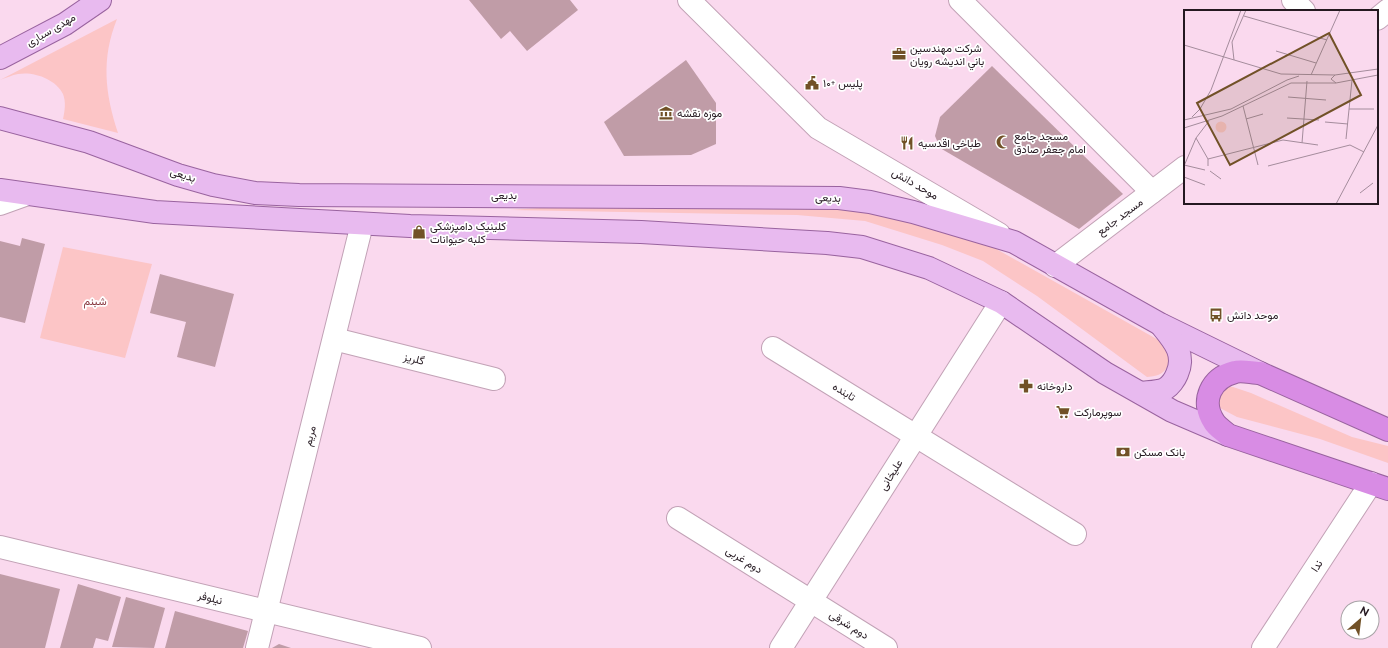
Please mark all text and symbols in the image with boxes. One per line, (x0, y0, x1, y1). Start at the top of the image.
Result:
inset map (1184, 10, 1378, 204)
street label: مهدی سباری (24, 11, 78, 49)
place label: شركت مهندسين باني انديشه رويان (910, 42, 984, 71)
office icon: شركت مهندسين باني انديشه رويان (891, 46, 907, 62)
public building icon: پلیس +۱۰ (804, 75, 820, 91)
place label: پلیس +۱۰ (823, 77, 863, 91)
museum icon: موزه نقشه (658, 105, 674, 121)
place label: موزه نقشه (677, 107, 722, 120)
place label: مسجد جامع امام جعفر صادق (1014, 130, 1086, 157)
mosque icon: مسجد جامع امام جعفر صادق (995, 134, 1011, 150)
restaurant icon: طباخى اقدسيه (899, 135, 915, 151)
place label: طباخى اقدسيه (918, 137, 981, 150)
street label: بدیعی (169, 165, 197, 185)
street label: موحد دانش (890, 166, 941, 203)
street label: بدیعی (491, 189, 517, 202)
street label: بدیعی (815, 191, 841, 205)
street label: مسجد جامع (1095, 195, 1146, 239)
place label: کلینیک دامپزشکی کلبه حیوانات (430, 220, 506, 246)
shop icon: کلینیک دامپزشکی کلبه حیوانات (411, 224, 427, 240)
park label: شبنم (83, 295, 107, 309)
bus stop icon: موحد دانش (1208, 307, 1224, 323)
place label: موحد دانش (1227, 309, 1278, 322)
street label: گلریز (401, 350, 426, 368)
pharmacy icon: داروخانه (1018, 378, 1034, 394)
street label: تابنده (830, 380, 858, 404)
place label: داروخانه (1037, 380, 1072, 393)
supermarket icon: سوپرمارکت (1055, 404, 1071, 420)
place label: سوپرمارکت (1074, 406, 1122, 420)
street label: مریم (301, 424, 320, 448)
bank icon: بانک مسکن (1115, 444, 1131, 460)
place label: بانک مسکن (1134, 446, 1185, 459)
street label: علیخانی (877, 457, 906, 493)
street label: دوم غربی (723, 544, 765, 577)
street label: ندا (1308, 558, 1326, 574)
street label: نیلوفر (195, 588, 224, 607)
north arrow (1340, 600, 1380, 640)
text: N (1358, 604, 1371, 619)
street label: دوم شرقی (826, 608, 871, 643)

